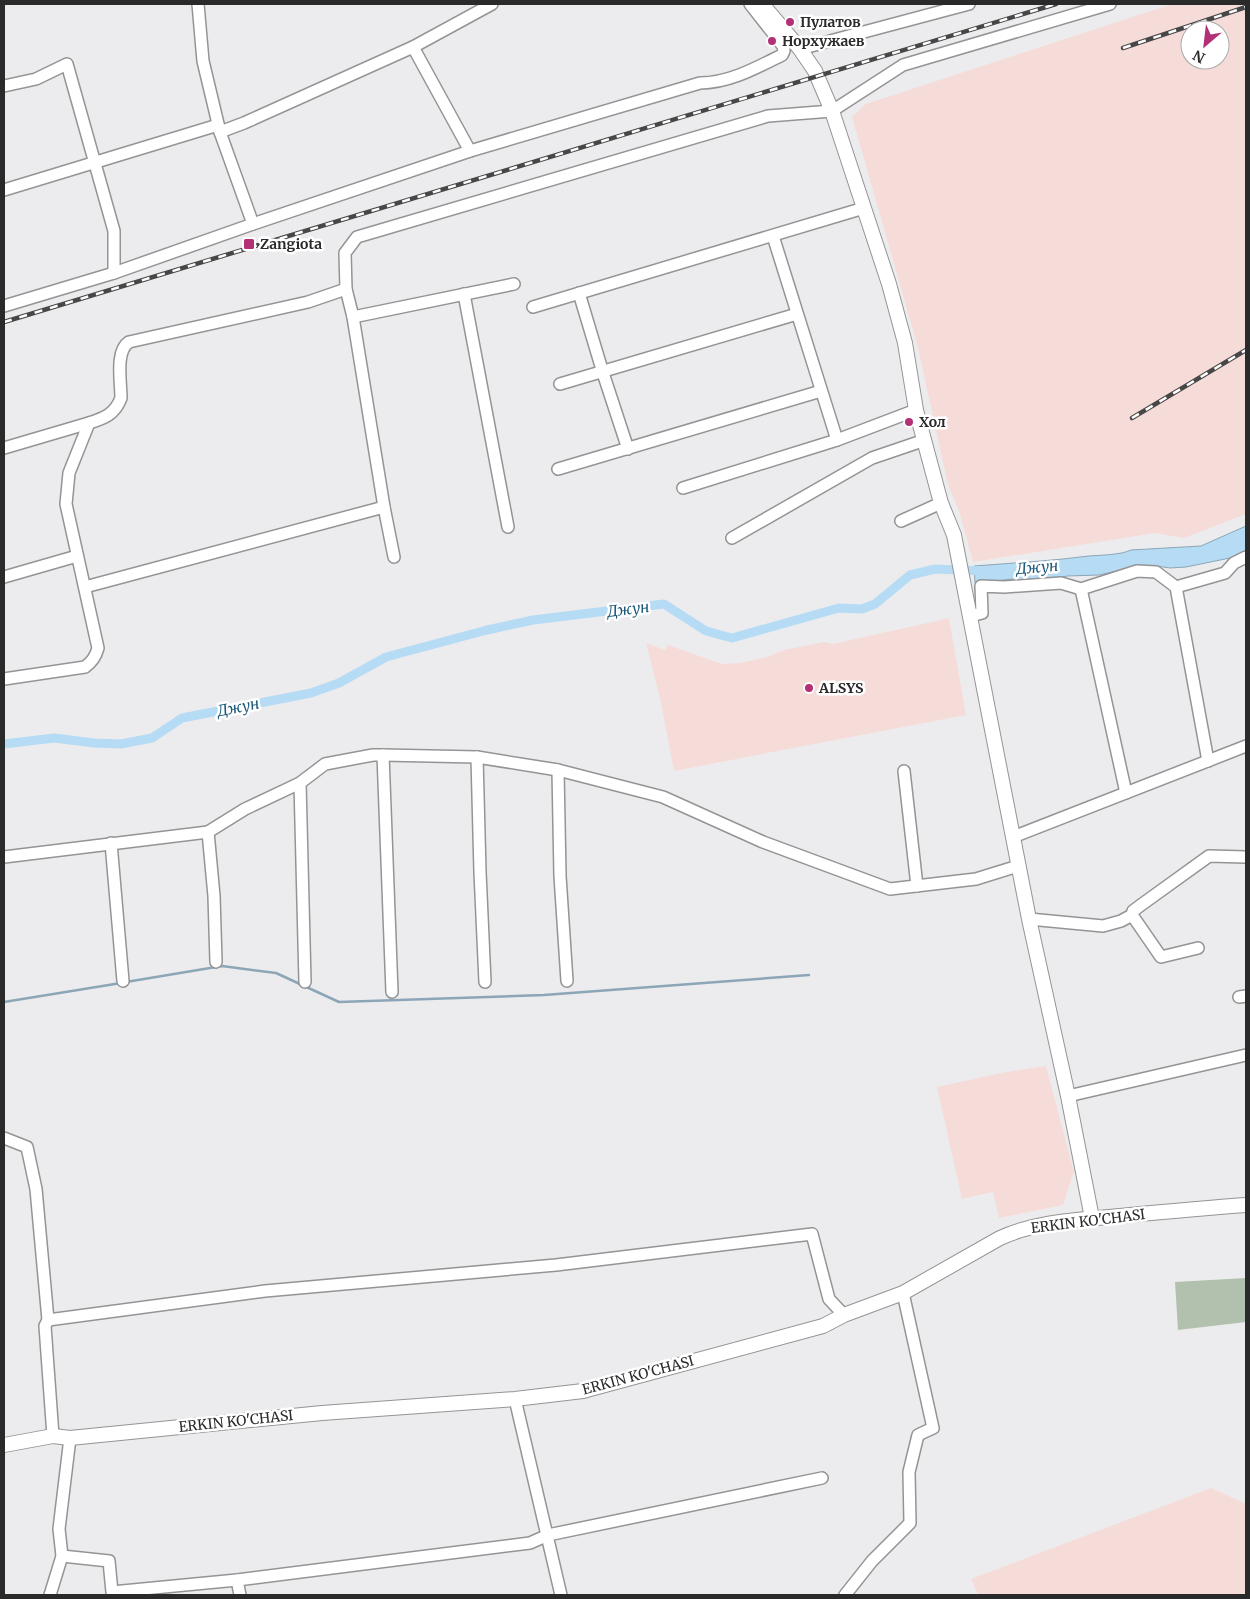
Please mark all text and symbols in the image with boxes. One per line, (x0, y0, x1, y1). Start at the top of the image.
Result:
place label: Пулатов (800, 13, 861, 31)
marker: Пулатов (784, 16, 796, 28)
north arrow (1180, 20, 1230, 70)
place label: Норхужаев (782, 32, 865, 50)
marker: Норхужаев (766, 35, 778, 47)
text: N (1190, 46, 1208, 67)
place label: Zangiota (260, 235, 322, 253)
marker: Zangiota (242, 237, 256, 251)
place label: Хол (919, 413, 946, 431)
marker: Хол (903, 416, 915, 428)
water label: Джун (1014, 556, 1059, 578)
water label: Джун (605, 597, 650, 621)
place label: ALSYS (818, 679, 864, 697)
marker: ALSYS (803, 682, 815, 694)
water label: Джун (214, 694, 261, 721)
street label: ERKIN KO'CHASI (1030, 1205, 1146, 1237)
street label: ERKIN KO'CHASI (580, 1351, 696, 1399)
street label: ERKIN KO'CHASI (178, 1406, 294, 1436)

